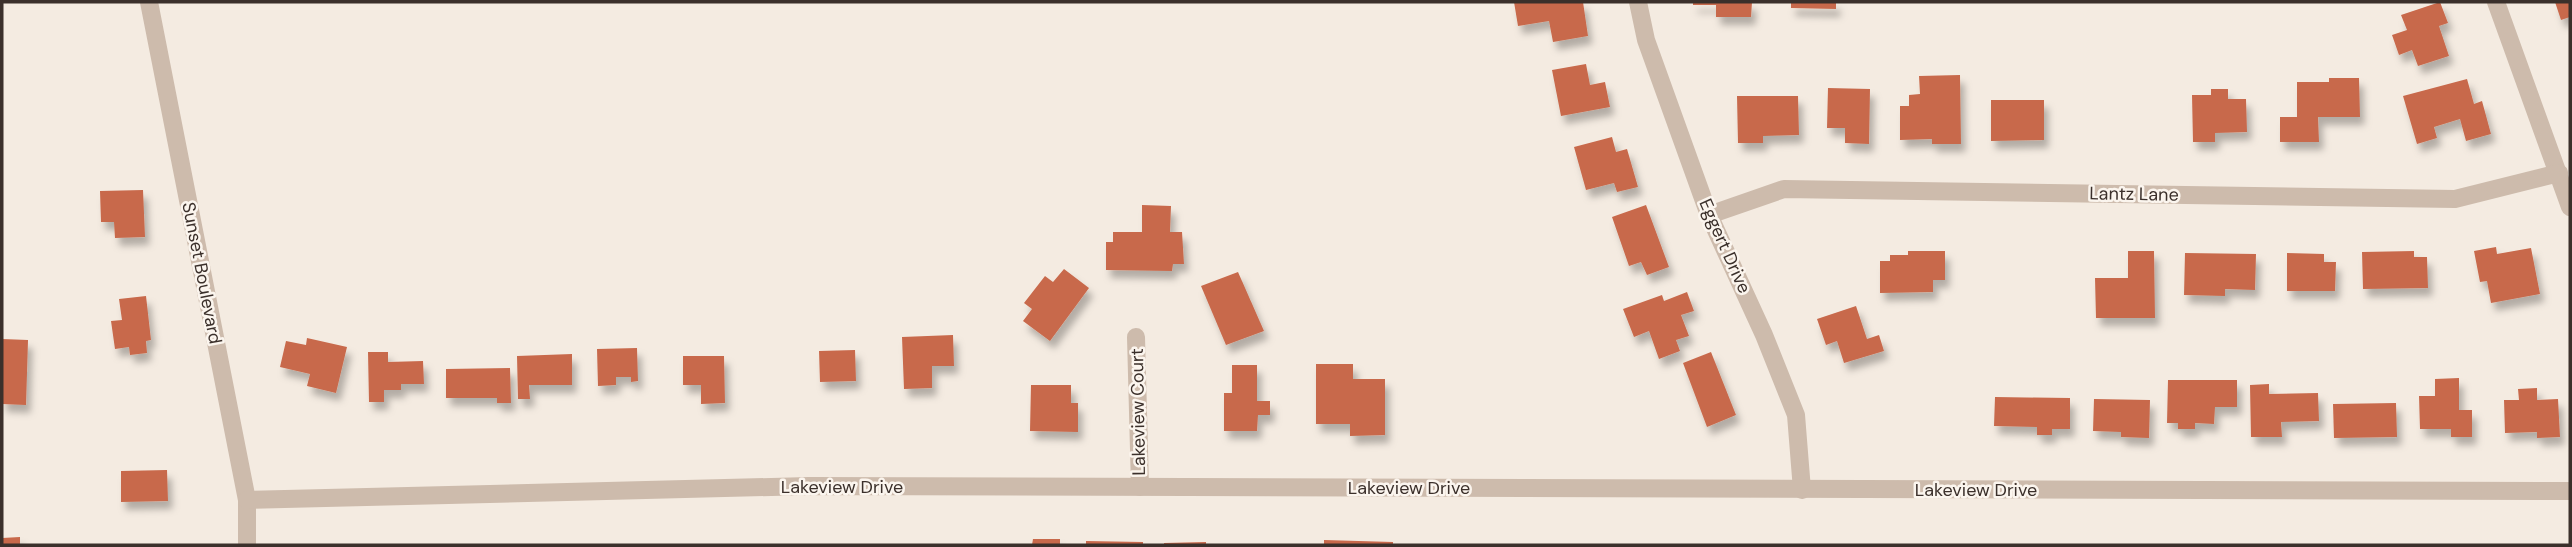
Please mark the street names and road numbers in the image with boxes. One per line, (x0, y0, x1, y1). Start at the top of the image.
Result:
street label: Lantz Lane (2089, 181, 2179, 207)
street label: Eggert Drive (1693, 195, 1757, 297)
street label: Sunset Boulevard (176, 200, 228, 346)
street label: Lakeview Court (1125, 348, 1151, 476)
street label: Lakeview Drive (781, 475, 903, 499)
street label: Lakeview Drive (1348, 476, 1470, 500)
street label: Lakeview Drive (1915, 478, 2037, 502)

